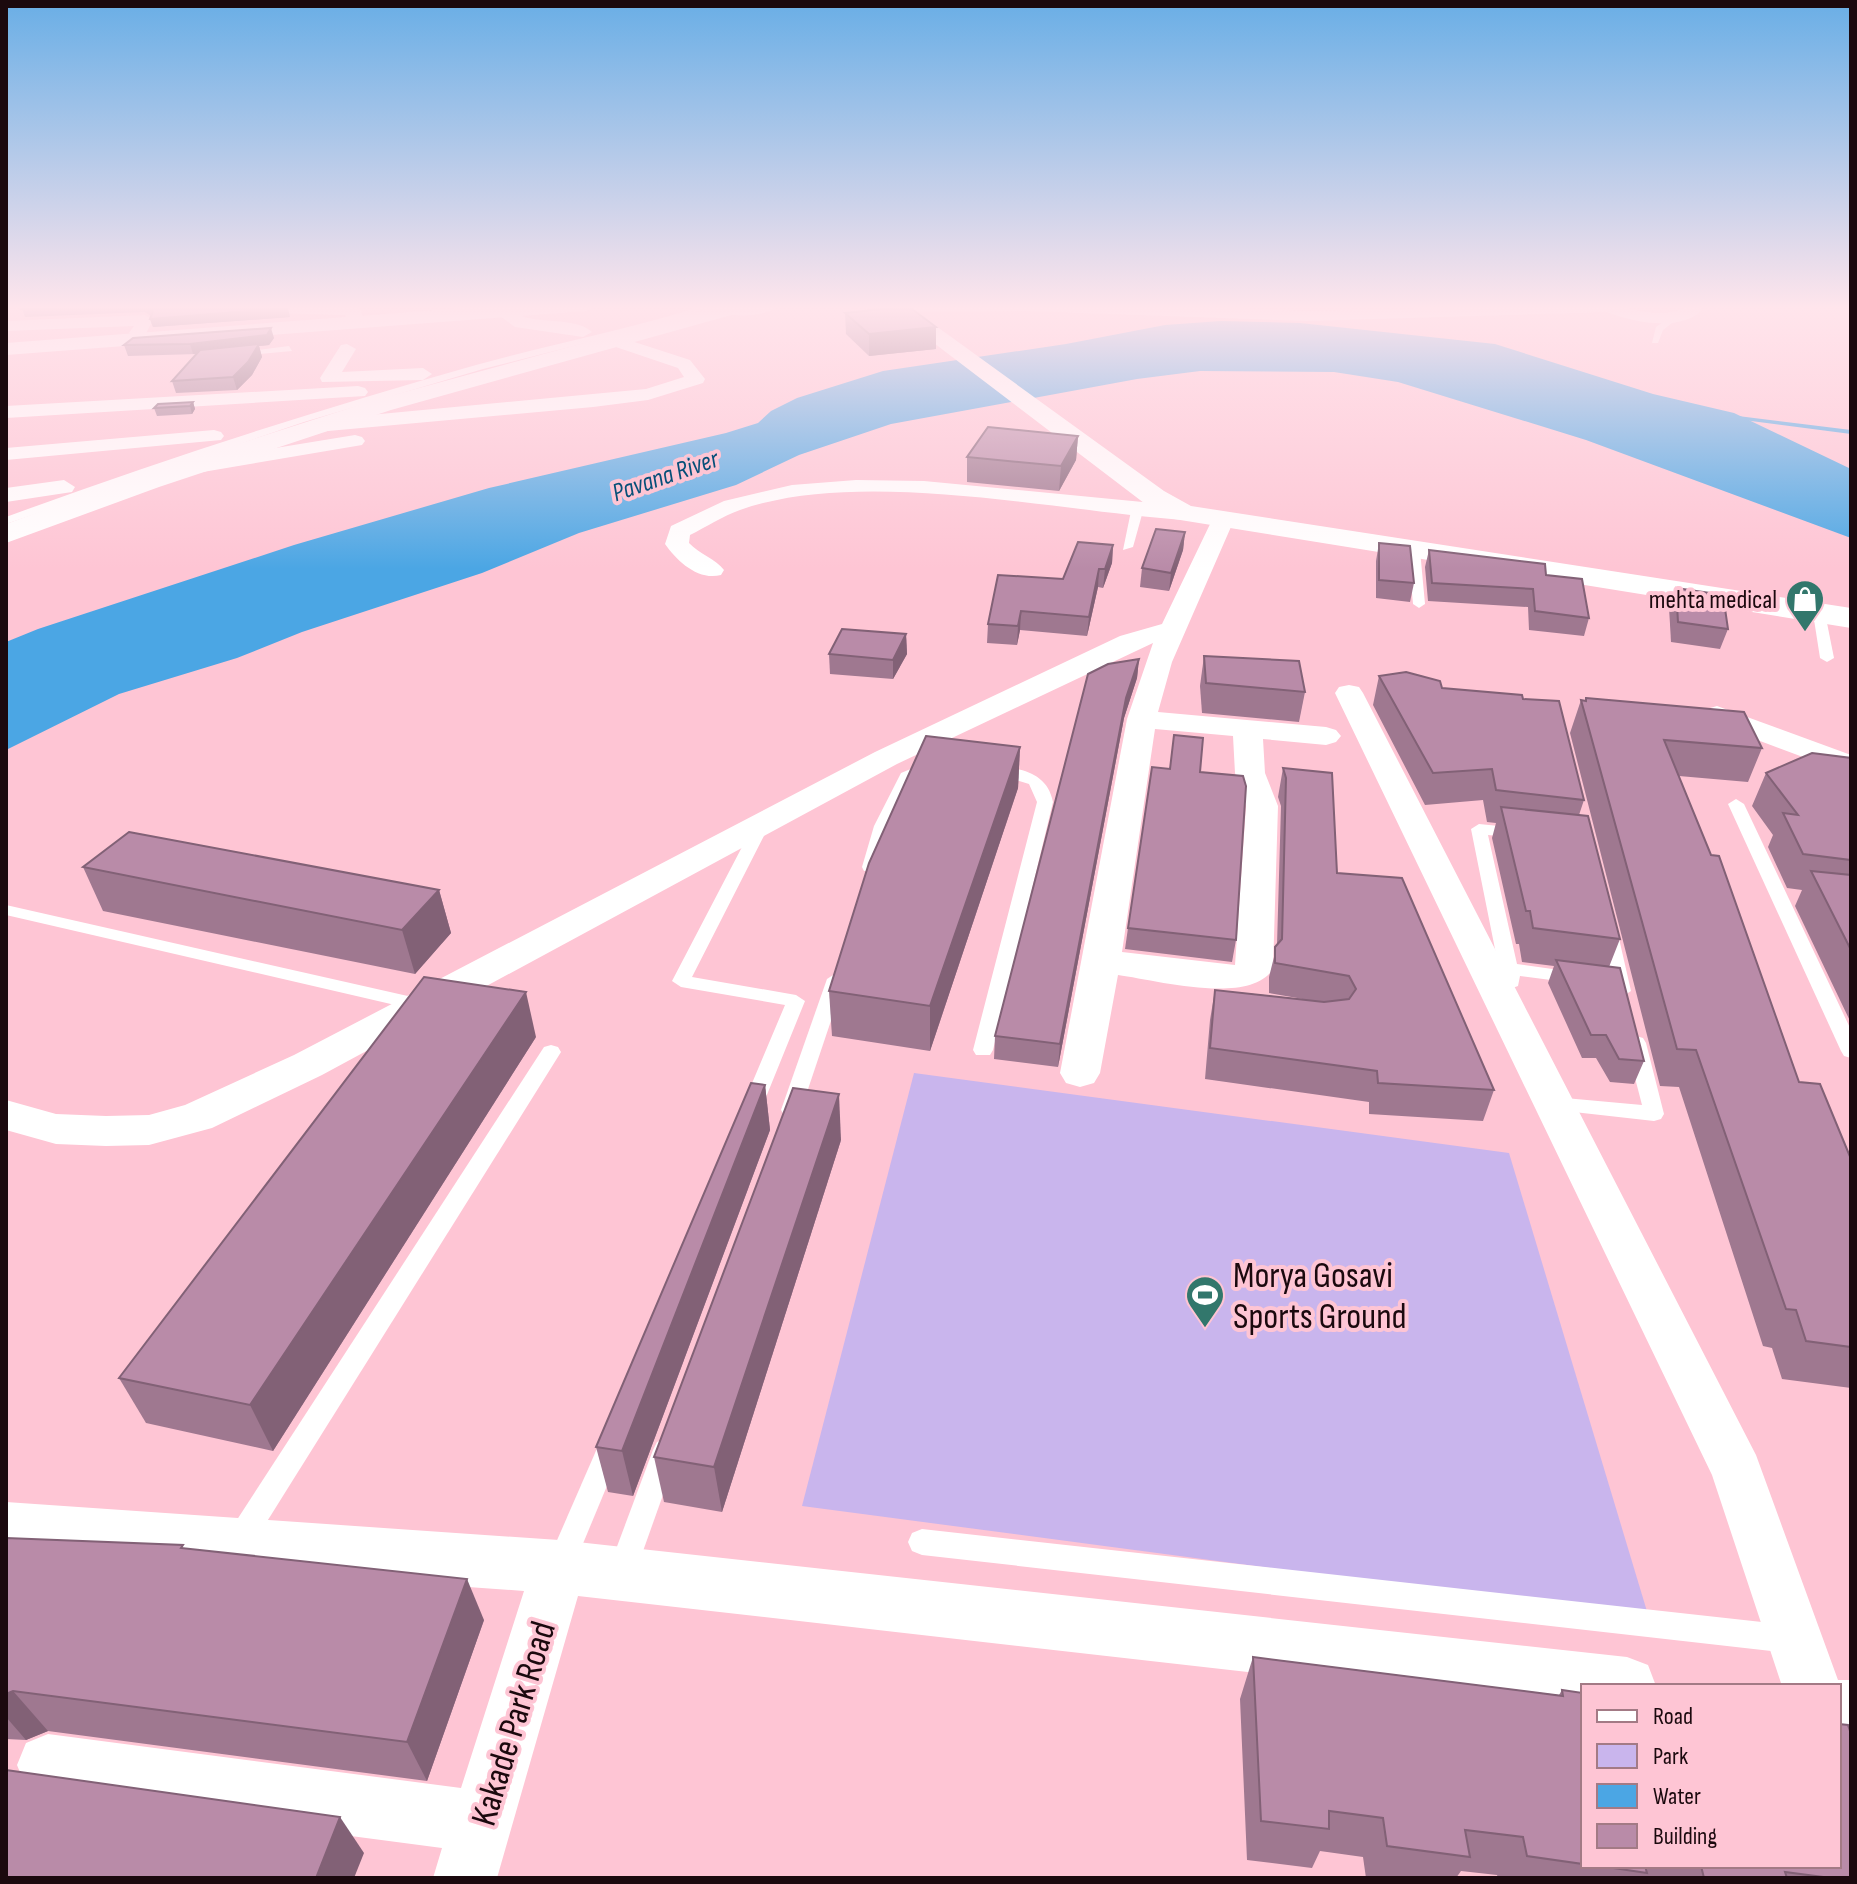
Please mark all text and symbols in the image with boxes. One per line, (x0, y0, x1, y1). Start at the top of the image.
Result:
water label: Pavana River (608, 443, 724, 509)
shop icon: mehta medical (1784, 578, 1826, 633)
place label: mehta medical (1649, 585, 1777, 616)
place label: Morya Gosavi Sports Ground (1233, 1255, 1407, 1339)
sports icon: Morya Gosavi Sports Ground (1184, 1274, 1226, 1329)
street label: Kakade Park Road (463, 1616, 566, 1831)
legend (1581, 1684, 1841, 1868)
text: Road (1653, 1702, 1693, 1731)
text: Park (1653, 1742, 1688, 1771)
text: Water (1653, 1782, 1701, 1811)
text: Building (1653, 1822, 1717, 1851)

